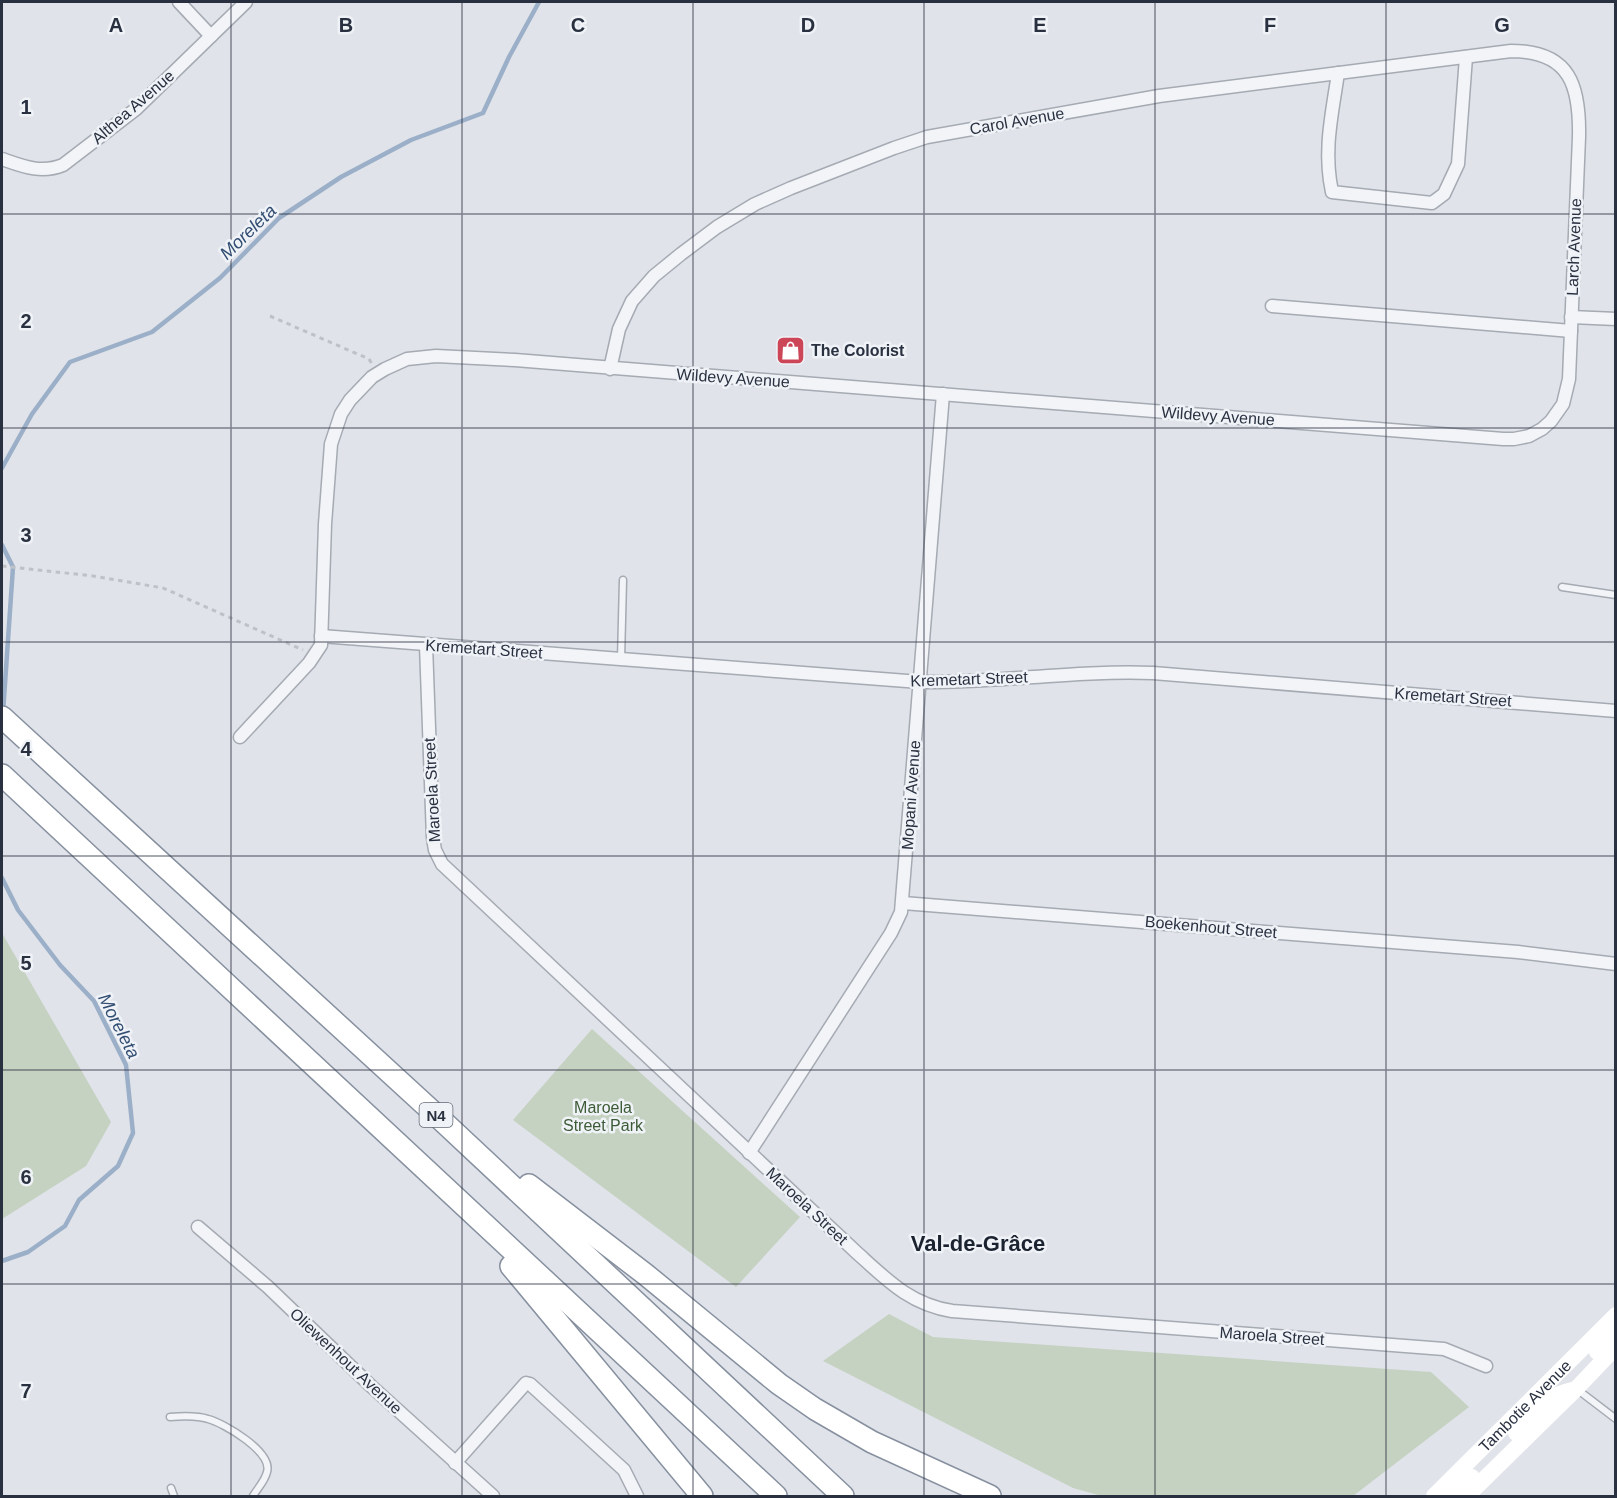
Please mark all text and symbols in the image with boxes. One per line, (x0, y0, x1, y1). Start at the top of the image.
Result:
text: A (109, 14, 123, 36)
text: B (339, 14, 353, 36)
text: C (571, 14, 585, 36)
text: D (801, 14, 815, 36)
text: E (1033, 14, 1047, 36)
text: F (1264, 14, 1276, 36)
text: G (1494, 14, 1510, 36)
street label: Althea Avenue (89, 67, 177, 147)
text: 1 (20, 96, 32, 118)
street label: Carol Avenue (968, 104, 1066, 138)
street label: Larch Avenue (1564, 198, 1584, 296)
water label: Moreleta (216, 200, 280, 264)
text: 2 (20, 310, 32, 332)
shop icon: The Colorist (774, 334, 806, 366)
place label: The Colorist (811, 342, 905, 359)
street label: Wildevy Avenue (676, 366, 790, 390)
street label: Wildevy Avenue (1161, 404, 1275, 428)
text: 3 (20, 524, 32, 546)
street label: Kremetart Street (425, 636, 544, 662)
street label: Kremetart Street (910, 668, 1029, 690)
street label: Kremetart Street (1394, 684, 1513, 710)
street label: Maroela Street (421, 737, 443, 843)
text: 4 (20, 738, 32, 760)
street label: Mopani Avenue (899, 739, 923, 850)
street label: Boekenhout Street (1144, 913, 1278, 941)
text: 5 (20, 952, 32, 974)
water label: Moreleta (94, 990, 144, 1062)
park label: Maroela Street Park (563, 1099, 644, 1134)
road number: N4 (420, 1103, 452, 1127)
street label: Maroela Street (763, 1164, 852, 1248)
text: 6 (20, 1166, 32, 1188)
district label: Val-de-Grâce (911, 1231, 1045, 1256)
street label: Oliewenhout Avenue (287, 1305, 405, 1417)
street label: Maroela Street (1219, 1324, 1325, 1348)
street label: Tambotie Avenue (1475, 1356, 1574, 1455)
text: 7 (20, 1380, 32, 1402)

